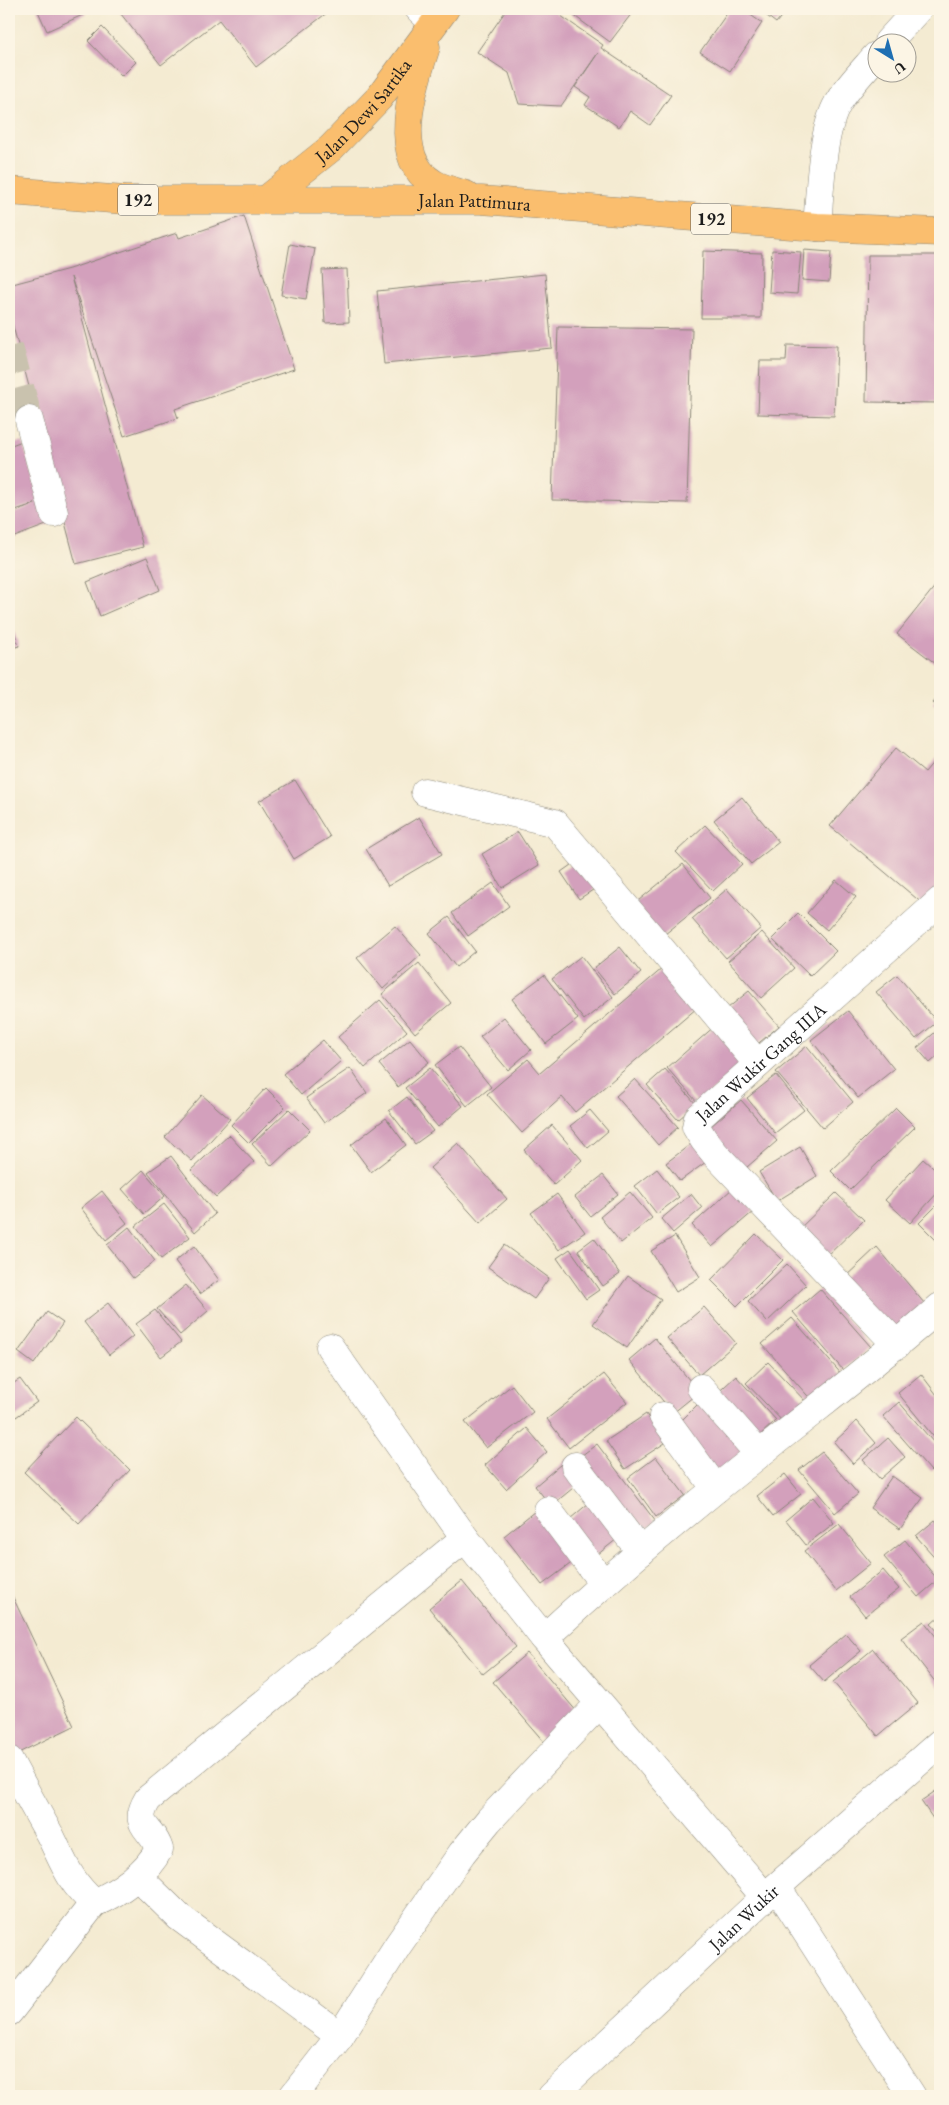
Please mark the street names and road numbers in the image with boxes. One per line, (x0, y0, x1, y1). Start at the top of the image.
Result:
street label: Jalan Dewi Sartika (308, 53, 417, 170)
road number: 192 (118, 184, 158, 216)
street label: Jalan Pattimura (416, 188, 532, 217)
road number: 192 (691, 203, 731, 234)
street label: Jalan Wukir Gang IIIA (689, 997, 832, 1129)
street label: Jalan Wukir (702, 1878, 785, 1958)

